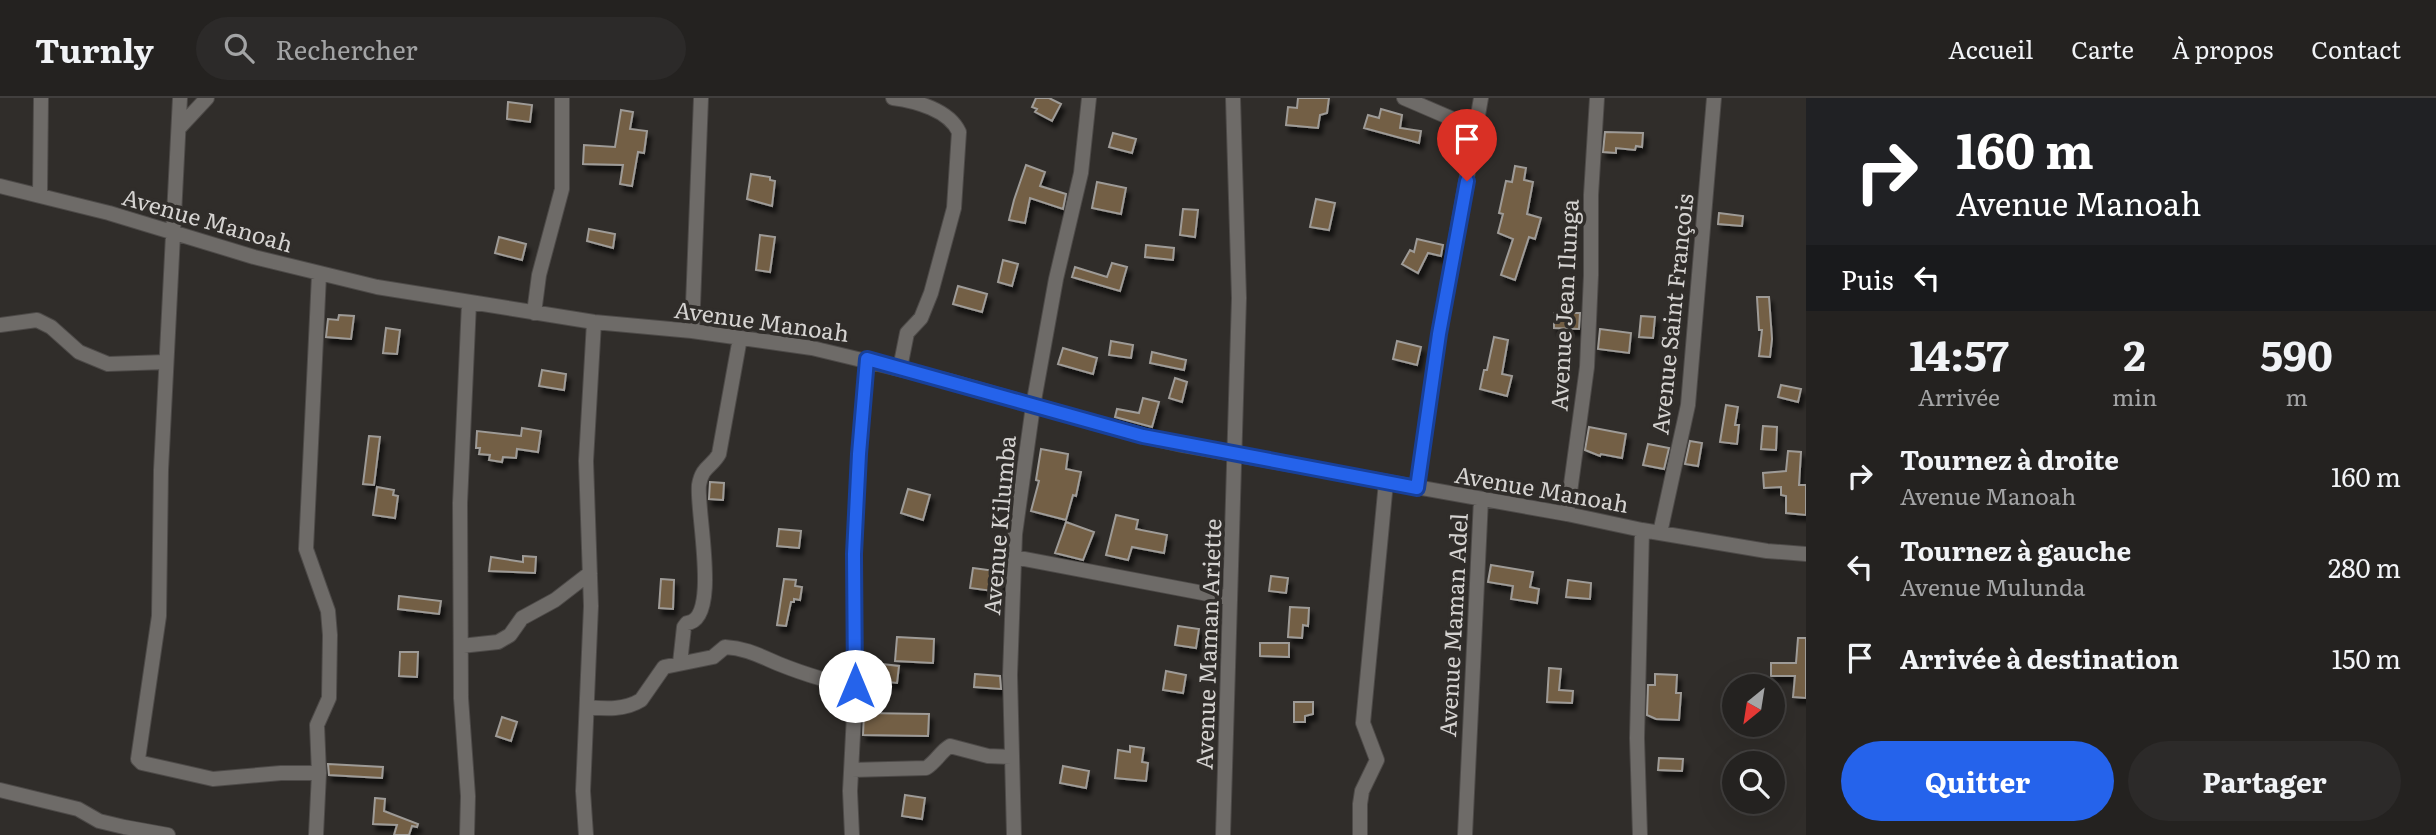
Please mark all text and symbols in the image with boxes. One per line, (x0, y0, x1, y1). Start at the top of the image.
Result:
search box (196, 17, 686, 80)
text: Turnly (35, 24, 154, 73)
icon: search (220, 29, 258, 67)
text: Rechercher (276, 29, 418, 68)
text: Accueil (1948, 31, 2033, 66)
text: Carte (2071, 31, 2134, 66)
text: À propos (2172, 31, 2273, 66)
text: Contact (2311, 31, 2401, 66)
pin (1437, 109, 1497, 181)
text: 160 m (1956, 111, 2094, 184)
icon: arrive (1448, 120, 1486, 158)
icon: right (1841, 126, 1932, 217)
street label: Avenue Manoah (119, 178, 297, 260)
text: Avenue Manoah (1956, 178, 2201, 226)
street label: Avenue Saint François (1641, 192, 1701, 436)
street label: Avenue Jean Ilunga (1540, 197, 1586, 412)
text: Puis (1841, 259, 1894, 298)
icon: left (1908, 259, 1946, 297)
street label: Avenue Manoah (672, 291, 852, 349)
text: 14:57 (1909, 322, 2009, 384)
text: 2 (2123, 322, 2146, 384)
text: 590 (2260, 322, 2333, 384)
text: Arrivée (1918, 379, 2000, 413)
text: min (2112, 379, 2157, 413)
text: m (2285, 379, 2308, 413)
street label: Avenue Kilumba (973, 433, 1023, 616)
text: Tournez à droite (1900, 439, 2119, 478)
street label: Avenue Manoah (1452, 456, 1632, 520)
text: 160 m (2331, 456, 2401, 495)
icon: right (1841, 457, 1879, 495)
text: Avenue Manoah (1900, 478, 2076, 512)
street label: Avenue Maman Adel (1429, 512, 1475, 738)
street label: Avenue Maman Ariette (1186, 518, 1228, 770)
text: Tournez à gauche (1900, 530, 2131, 569)
text: 280 m (2328, 547, 2401, 586)
icon: left (1841, 548, 1879, 586)
text: Avenue Mulunda (1900, 569, 2085, 603)
text: Arrivée à destination (1900, 638, 2179, 677)
text: 150 m (2332, 638, 2401, 677)
icon: arrive (1841, 639, 1879, 677)
position arrow (818, 649, 892, 723)
north arrow (1722, 674, 1785, 737)
map controls (1722, 674, 1785, 814)
button: Quitter (1841, 741, 2114, 821)
button: Partager (2128, 741, 2401, 821)
button: search (1722, 751, 1785, 814)

